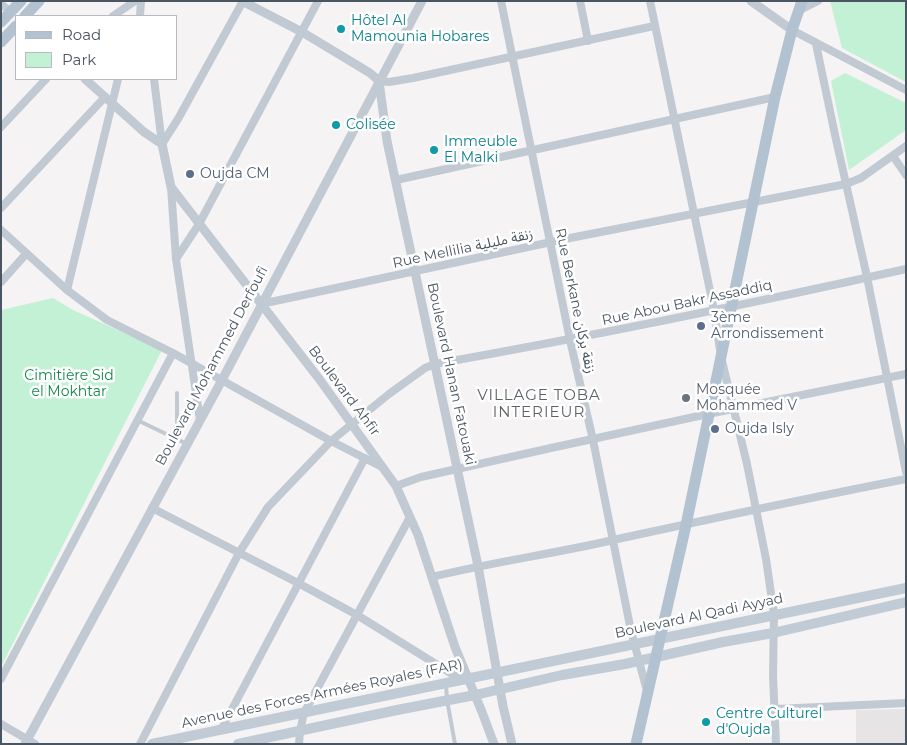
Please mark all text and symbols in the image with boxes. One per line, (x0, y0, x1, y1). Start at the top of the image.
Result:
place label: Hôtel Al Mamounia Hobares (351, 13, 489, 46)
legend (15, 15, 178, 80)
marker: Hôtel Al Mamounia Hobares (335, 23, 347, 35)
text: Road (62, 25, 101, 44)
text: Park (62, 50, 96, 69)
place label: Colisée (346, 117, 396, 133)
marker: Colisée (330, 119, 342, 131)
place label: Immeuble El Malki (444, 134, 518, 166)
marker: Immeuble El Malki (428, 144, 440, 156)
place label: Oujda CM (200, 166, 270, 182)
marker: Oujda CM (184, 168, 196, 180)
street label: Rue Mellilia زنقة مليلية (391, 226, 535, 272)
street label: Rue Berkane زنقة بركان (551, 227, 599, 375)
street label: Boulevard Mohammed Derfoufi (152, 264, 272, 468)
street label: Rue Abou Bakr Assaddiq (600, 277, 774, 329)
street label: Boulevard Hanan Fatouaki (423, 281, 479, 467)
place label: 3ème Arrondissement (711, 310, 824, 342)
marker: 3ème Arrondissement (695, 320, 707, 332)
street label: Boulevard Ahfir (305, 343, 383, 439)
park label: Cimitière Sid el Mokhtar (24, 368, 114, 401)
place label: Mosquée Mohammed V (696, 382, 797, 414)
district label: VILLAGE TOBA INTERIEUR (476, 387, 602, 422)
marker: Mosquée Mohammed V (680, 392, 692, 404)
place label: Oujda Isly (725, 421, 794, 437)
marker: Oujda Isly (709, 423, 721, 435)
street label: Boulevard Al Qadi Ayyad (613, 590, 785, 642)
street label: Avenue des Forces Armées Royales (FAR) (180, 656, 464, 732)
place label: Centre Culturel d'Oujda (716, 706, 822, 739)
marker: Centre Culturel d'Oujda (700, 716, 712, 728)

